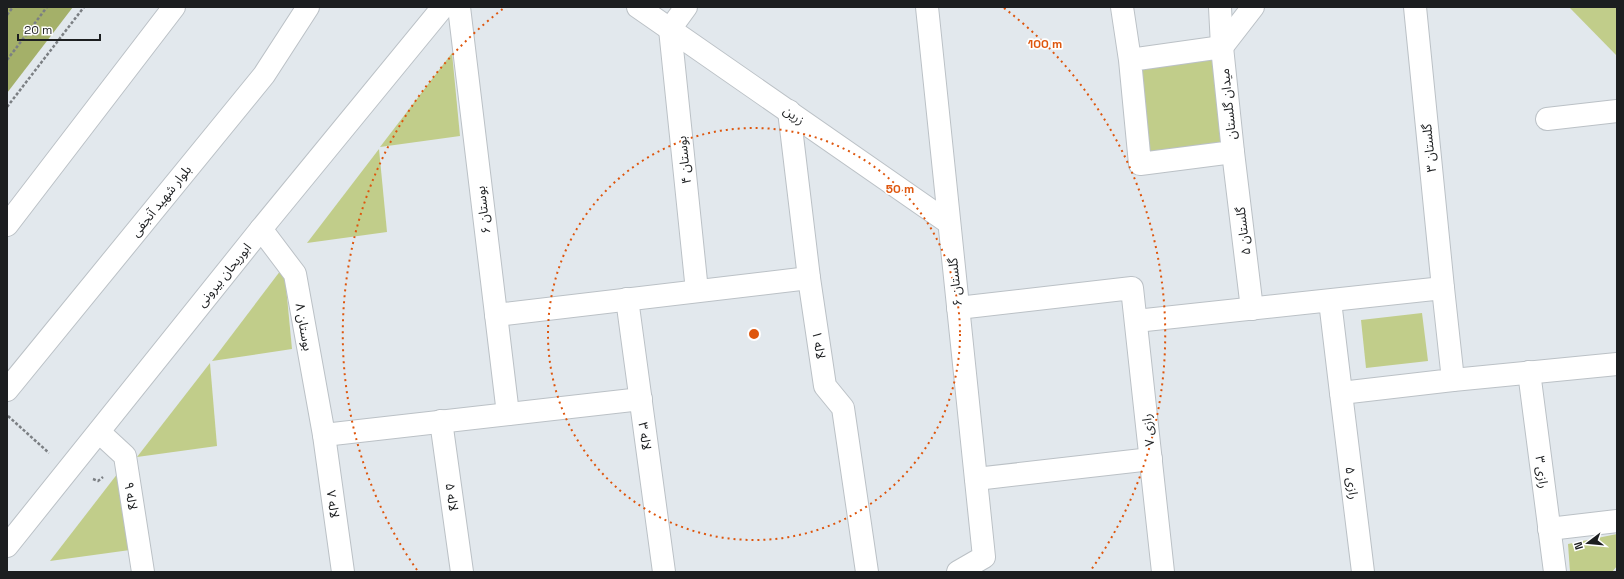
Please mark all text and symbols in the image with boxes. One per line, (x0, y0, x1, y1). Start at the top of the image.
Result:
scale bar (18, 16, 100, 42)
text: 20 m (24, 22, 52, 38)
text: 100 m (1028, 36, 1062, 52)
street label: میدان گلستان (1216, 67, 1240, 141)
street label: زرین (780, 102, 808, 128)
street label: گلستان ۳ (1418, 122, 1440, 173)
street label: بوستان ۴ (673, 135, 695, 185)
street label: بلوار شهید آنجفی (127, 162, 195, 240)
text: 50 m (886, 181, 914, 197)
street label: بوستان ۶ (472, 185, 494, 235)
street label: گلستان ۵ (1232, 205, 1254, 256)
street label: ابوریحان بیرونی (193, 239, 255, 311)
street label: گلستان ۶ (944, 256, 966, 307)
street label: بوستان ۸ (291, 302, 317, 352)
centre of rings (747, 327, 761, 341)
street label: لاله ۱ (808, 330, 830, 360)
street label: رازی ۷ (1138, 413, 1158, 447)
street label: لاله ۳ (635, 421, 655, 451)
street label: رازی ۳ (1532, 455, 1552, 489)
street label: رازی ۵ (1342, 466, 1362, 500)
street label: لاله ۹ (120, 481, 142, 511)
street label: لاله ۵ (442, 482, 462, 512)
street label: لاله ۷ (323, 489, 343, 519)
north arrow (1568, 523, 1608, 563)
text: N (1571, 540, 1586, 551)

